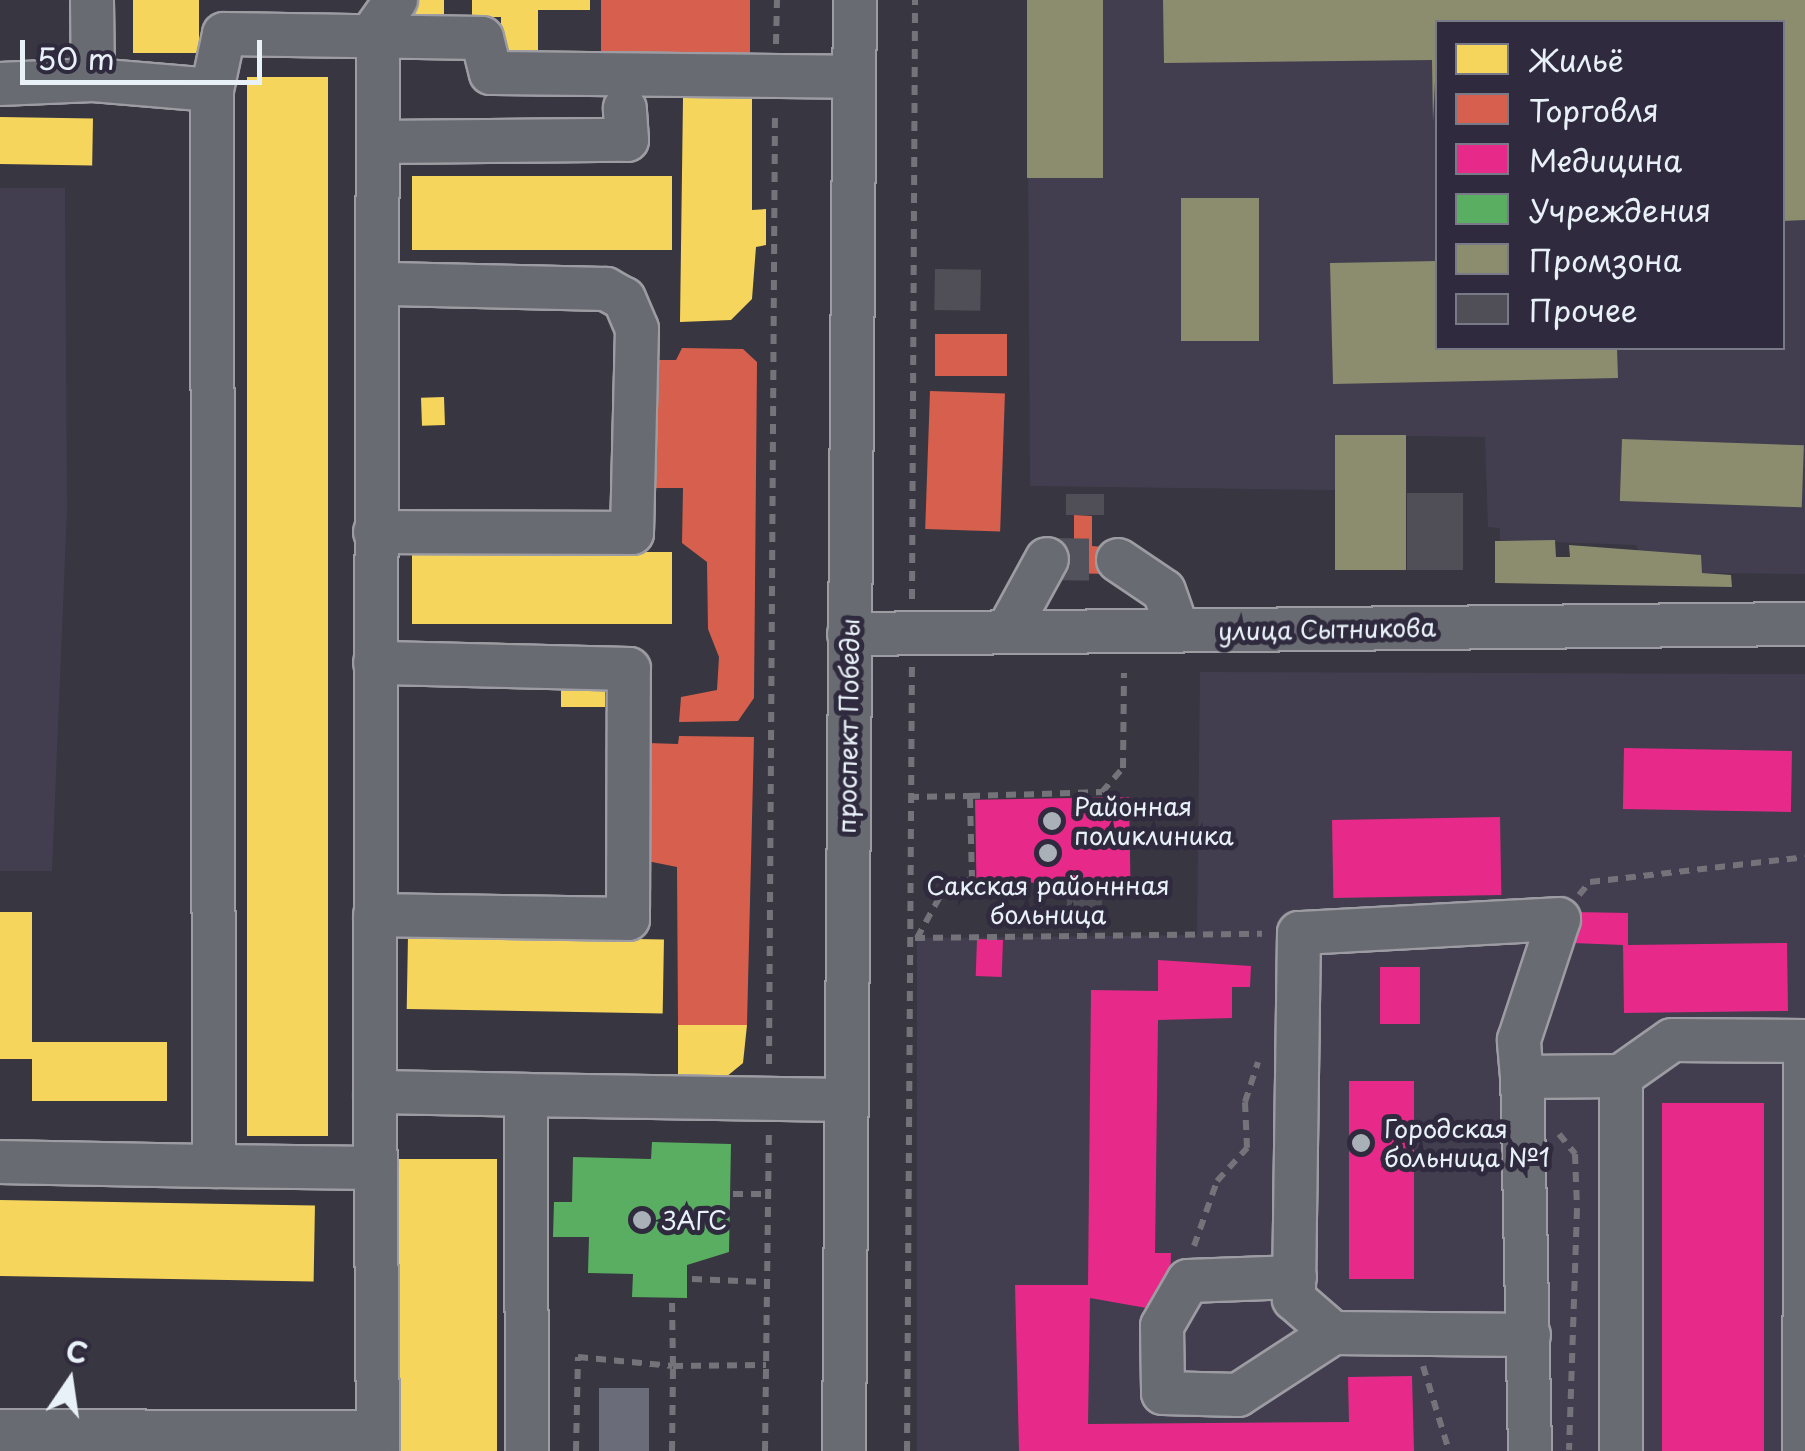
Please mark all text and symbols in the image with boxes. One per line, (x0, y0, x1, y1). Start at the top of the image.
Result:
scale bar (25, 20, 268, 82)
legend (1435, 20, 1785, 350)
text: 50 m (37, 35, 115, 80)
text: Жильё (1529, 37, 1624, 82)
text: Торговля (1529, 87, 1659, 132)
text: Медицина (1529, 137, 1682, 182)
text: Учреждения (1529, 187, 1711, 232)
text: Промзона (1529, 237, 1681, 282)
text: Прочее (1529, 287, 1638, 332)
street label: улица Сытникова (1217, 612, 1437, 646)
street label: проспект Победы (831, 618, 865, 834)
place label: Районная поликлиника (1074, 792, 1234, 851)
marker: Районная поликлиника (1039, 808, 1065, 834)
marker: Сакская районнная больница (1035, 840, 1061, 866)
place label: Сакская районнная больница (925, 871, 1171, 930)
place label: Городская больница №1 (1384, 1114, 1551, 1173)
marker: Городская больница №1 (1348, 1130, 1374, 1156)
place label: ЗАГС (662, 1205, 727, 1235)
marker: ЗАГС (631, 1209, 653, 1231)
text: С (62, 1328, 92, 1375)
north arrow (20, 1331, 120, 1431)

